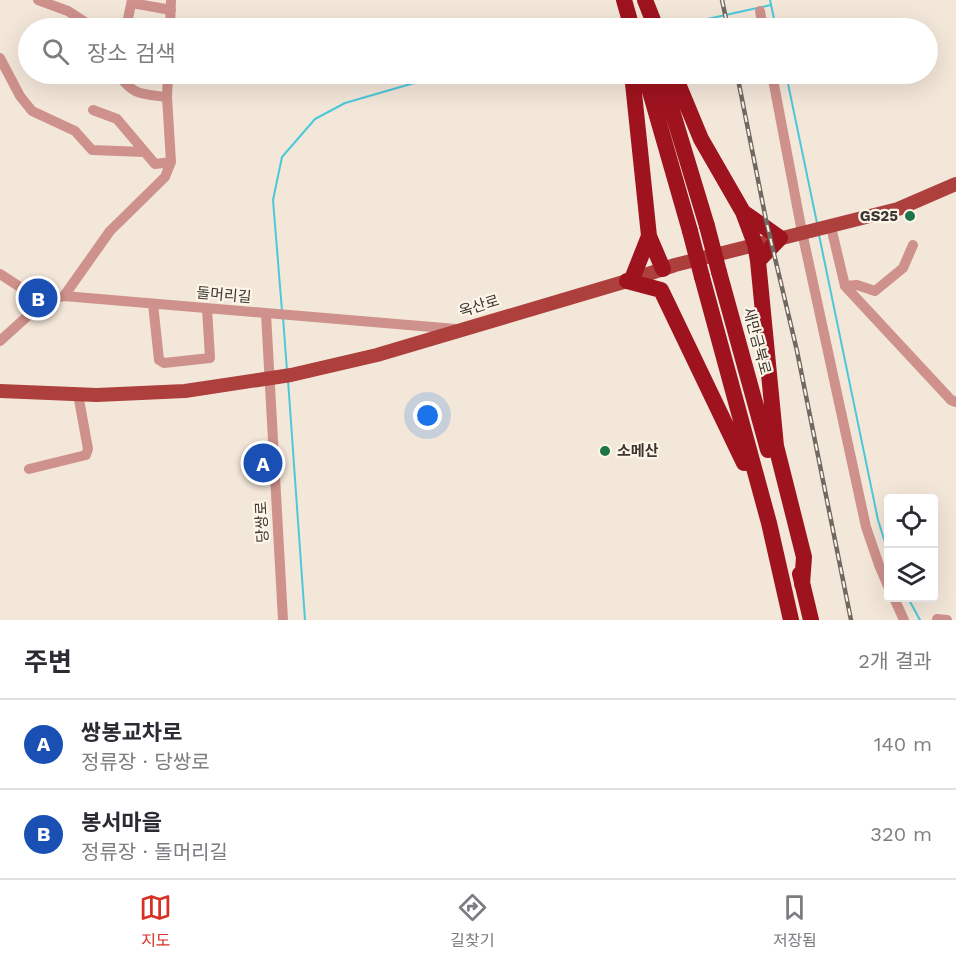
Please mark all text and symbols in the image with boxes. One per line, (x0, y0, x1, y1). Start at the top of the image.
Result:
search box (18, 18, 938, 84)
icon: search (39, 35, 72, 68)
text: 장소 검색 (87, 41, 175, 66)
place label: GS25 (860, 207, 898, 225)
marker: GS25 (903, 209, 917, 223)
pin: B (18, 276, 57, 320)
street label: 돌머리길 (196, 284, 252, 306)
street label: 옥산로 (457, 291, 501, 321)
street label: 새만금북로 (739, 305, 775, 377)
your location (413, 401, 442, 430)
pin: A (244, 440, 282, 486)
place label: 소메산 (617, 442, 659, 460)
marker: 소메산 (598, 444, 612, 458)
map controls (884, 494, 938, 602)
button: locate (884, 494, 938, 548)
street label: 당쌍로 (252, 501, 272, 543)
button: layers (884, 548, 938, 602)
text: 주변 (24, 647, 72, 677)
text: 2개 결과 (858, 649, 932, 673)
text: 쌍봉교차로 (81, 720, 182, 745)
text: A (37, 732, 50, 756)
text: 140 m (874, 732, 932, 756)
text: 정류장 · 당쌍로 (81, 750, 210, 774)
text: 봉서마을 (81, 810, 162, 835)
text: B (37, 822, 50, 846)
text: 320 m (870, 822, 932, 846)
text: 정류장 · 돌머리길 (81, 840, 228, 864)
tab: 지도 (139, 891, 172, 951)
tab: 길찾기 (450, 891, 495, 951)
tab: 저장됨 (773, 891, 817, 951)

